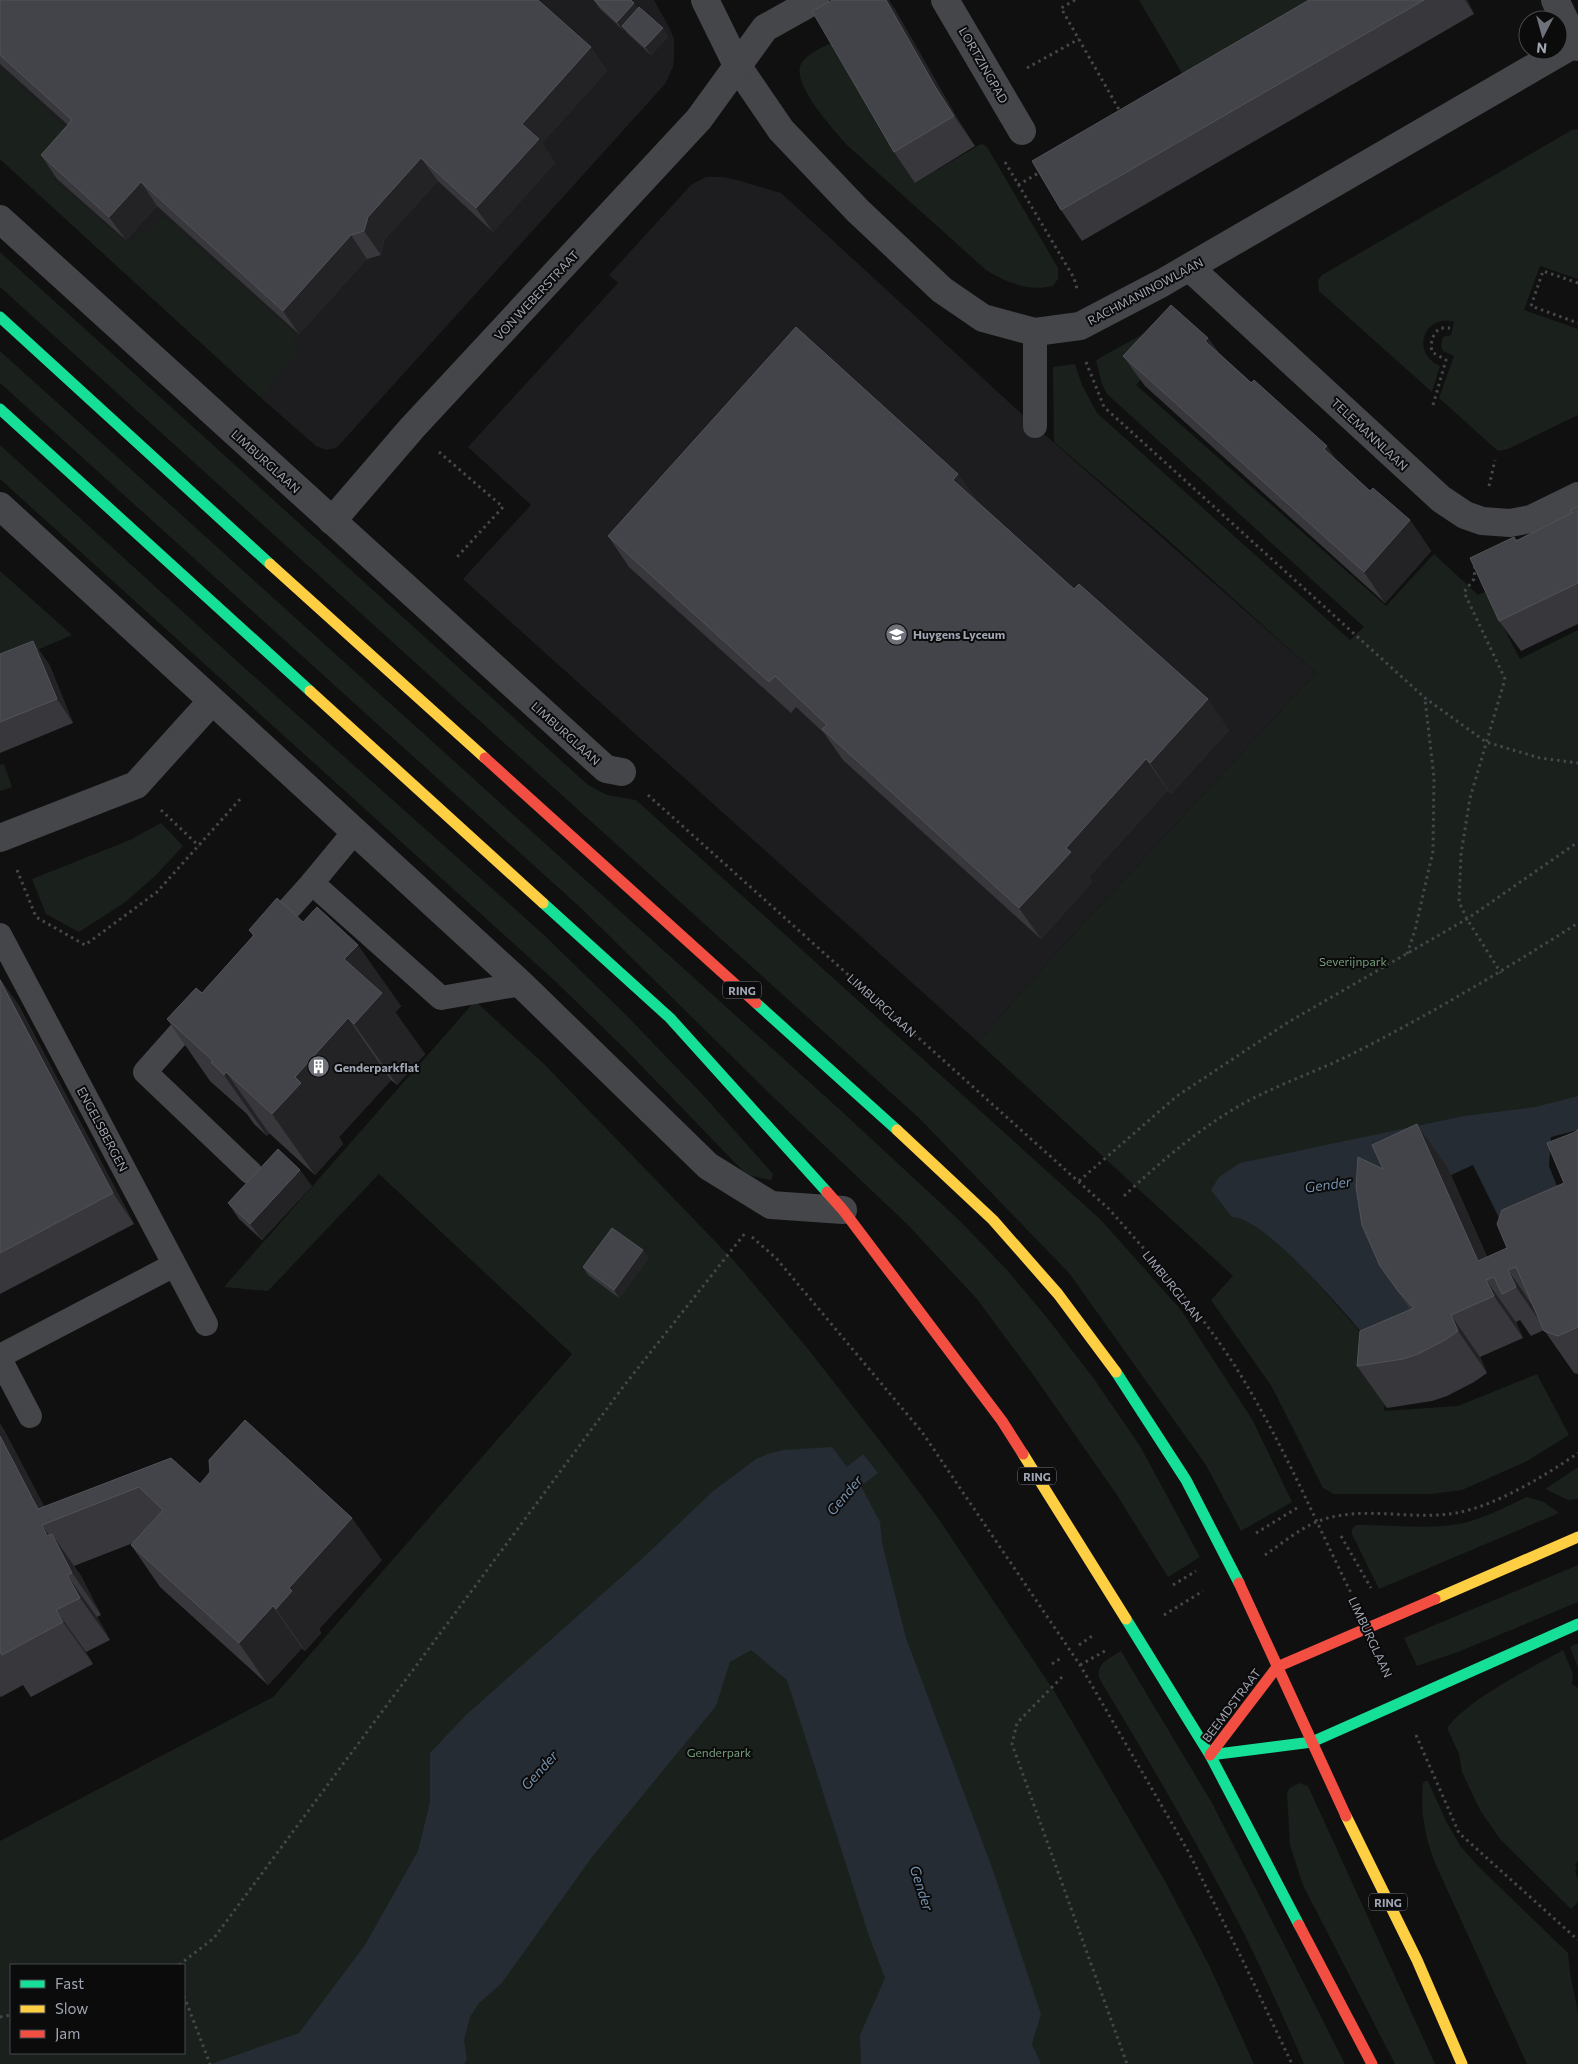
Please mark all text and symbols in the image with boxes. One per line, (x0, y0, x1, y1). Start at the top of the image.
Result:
north arrow (1518, 10, 1568, 60)
street label: LORTZINGPAD (957, 25, 1011, 106)
text: N (1535, 39, 1548, 57)
street label: VON WEBERSTRAAT (491, 247, 581, 343)
street label: RACHMANINOWLAAN (1085, 255, 1205, 327)
street label: TELEMANNLAAN (1329, 395, 1411, 473)
street label: LIMBURGLAAN (229, 427, 303, 495)
school or university icon: Huygens Lyceum (885, 622, 909, 646)
place label: Huygens Lyceum (913, 627, 1005, 641)
street label: LIMBURGLAAN (529, 699, 603, 767)
park label: Severijnpark (1319, 954, 1387, 968)
street label: LIMBURGLAAN (845, 971, 919, 1039)
road number: RING (723, 982, 761, 998)
building icon: Genderparkflat (306, 1055, 330, 1079)
place label: Genderparkflat (334, 1060, 419, 1074)
street label: ENGELSBERGEN (75, 1084, 131, 1174)
water label: Gender (1304, 1172, 1353, 1196)
street label: LIMBURGLAAN (1140, 1248, 1206, 1324)
road number: RING (1018, 1468, 1056, 1484)
water label: Gender (822, 1471, 866, 1518)
street label: LIMBURGLAAN (1346, 1594, 1396, 1680)
street label: BEEMDSTRAAT (1199, 1665, 1263, 1744)
park label: Genderpark (687, 1745, 752, 1759)
water label: Gender (517, 1747, 561, 1793)
water label: Gender (907, 1863, 937, 1913)
road number: RING (1369, 1894, 1407, 1910)
legend (10, 1964, 185, 2054)
text: Fast (55, 1974, 84, 1992)
text: Slow (55, 1999, 88, 2017)
text: Jam (55, 2024, 80, 2042)

